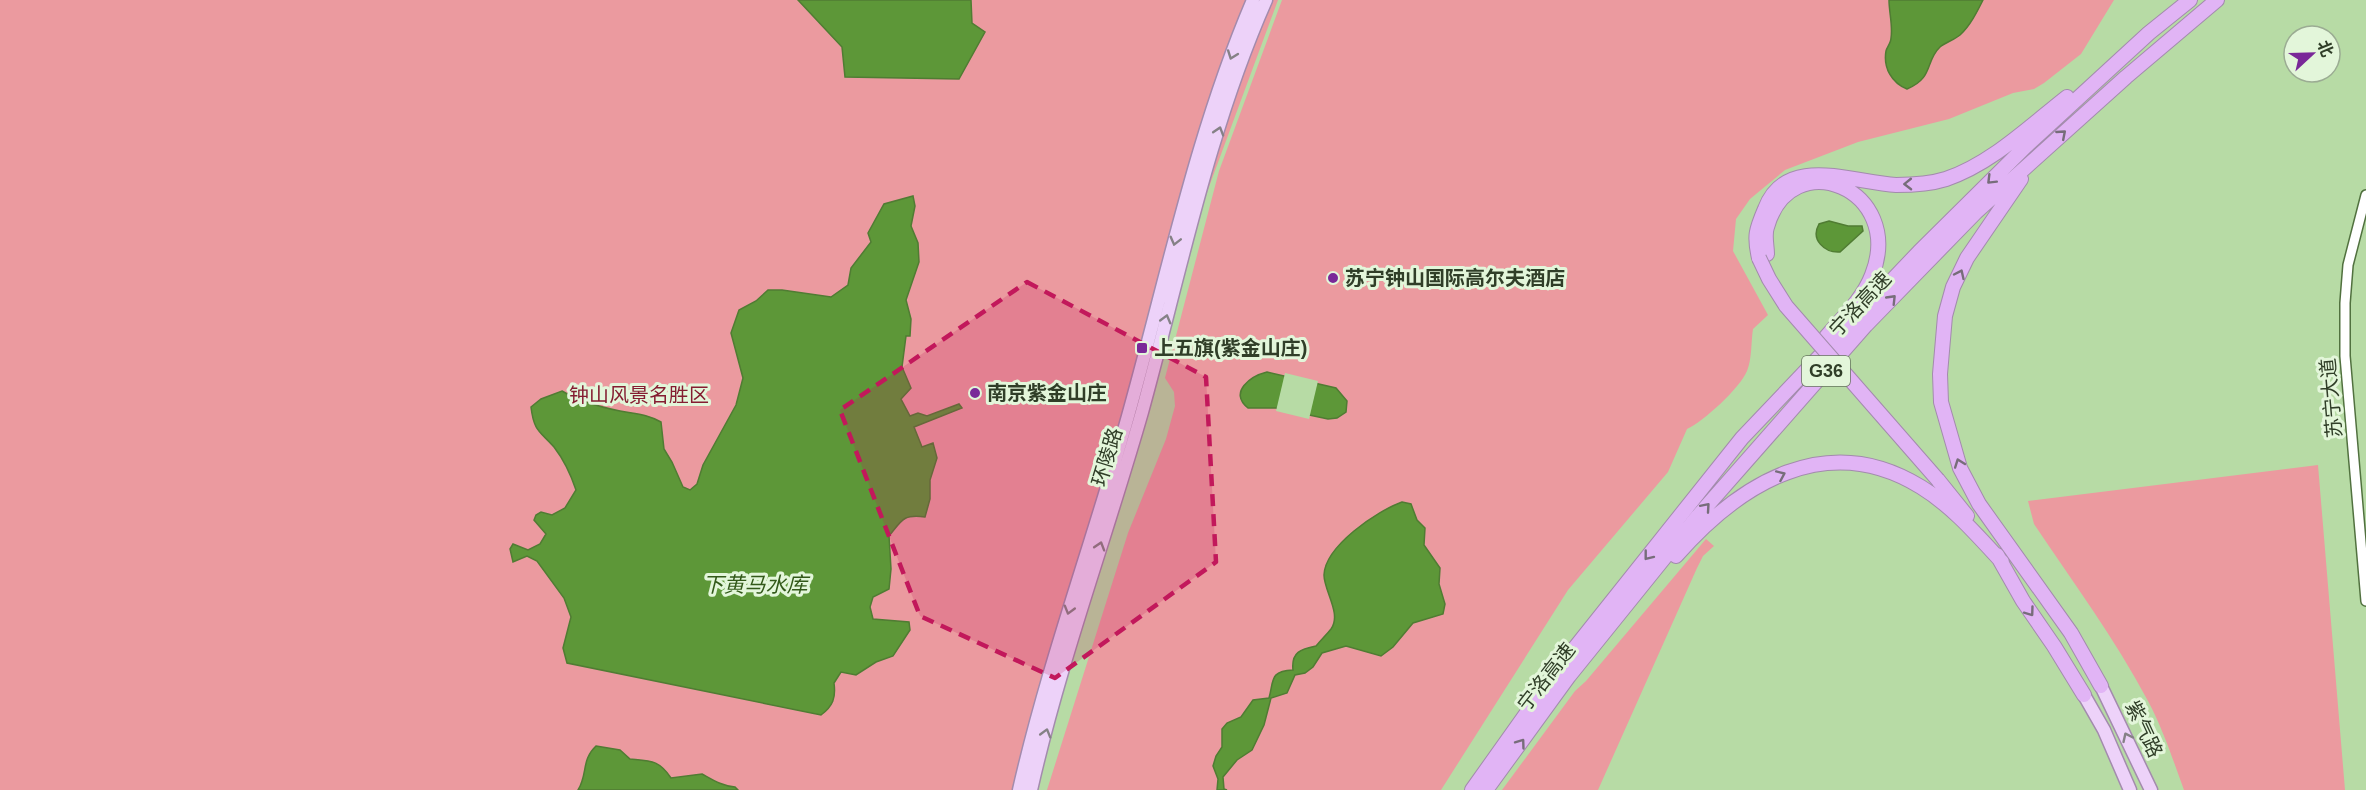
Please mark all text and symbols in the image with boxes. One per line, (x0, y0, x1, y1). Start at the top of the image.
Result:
north arrow (2282, 24, 2342, 84)
text: 北 (2315, 38, 2336, 59)
one-way arrow (1227, 49, 1240, 60)
one-way arrow (1212, 126, 1224, 137)
one-way arrow (2055, 130, 2065, 141)
one-way arrow (1988, 173, 1998, 184)
one-way arrow (1903, 178, 1912, 191)
one-way arrow (1169, 236, 1182, 246)
place label: 苏宁钟山国际高尔夫酒店 (1345, 267, 1565, 289)
street label: 宁洛高速 (1825, 267, 1895, 341)
one-way arrow (1952, 269, 1964, 280)
marker: 苏宁钟山国际高尔夫酒店 (1326, 271, 1340, 285)
one-way arrow (1884, 295, 1895, 306)
one-way arrow (1159, 314, 1172, 324)
place label: 上五旗(紫金山庄) (1154, 337, 1307, 359)
marker: 上五旗(紫金山庄) (1135, 341, 1149, 355)
road number: G36 (1802, 356, 1850, 386)
street label: 苏宁大道 (2317, 357, 2345, 439)
place label: 南京紫金山庄 (987, 382, 1107, 404)
park label: 钟山风景名胜区 (569, 384, 709, 406)
marker: 南京紫金山庄 (968, 386, 982, 400)
street label: 环陵路 (1088, 425, 1126, 489)
one-way arrow (1953, 459, 1966, 469)
one-way arrow (1775, 470, 1786, 482)
one-way arrow (1699, 503, 1710, 514)
one-way arrow (1093, 541, 1106, 552)
one-way arrow (1644, 550, 1655, 561)
water label: 下黄马水库 (703, 573, 810, 596)
one-way arrow (1064, 604, 1076, 615)
one-way arrow (2023, 606, 2034, 617)
street label: 宁洛高速 (1513, 639, 1579, 715)
street label: 紫气路 (2121, 697, 2167, 761)
one-way arrow (1039, 729, 1051, 739)
one-way arrow (2122, 733, 2134, 744)
one-way arrow (1513, 738, 1524, 749)

